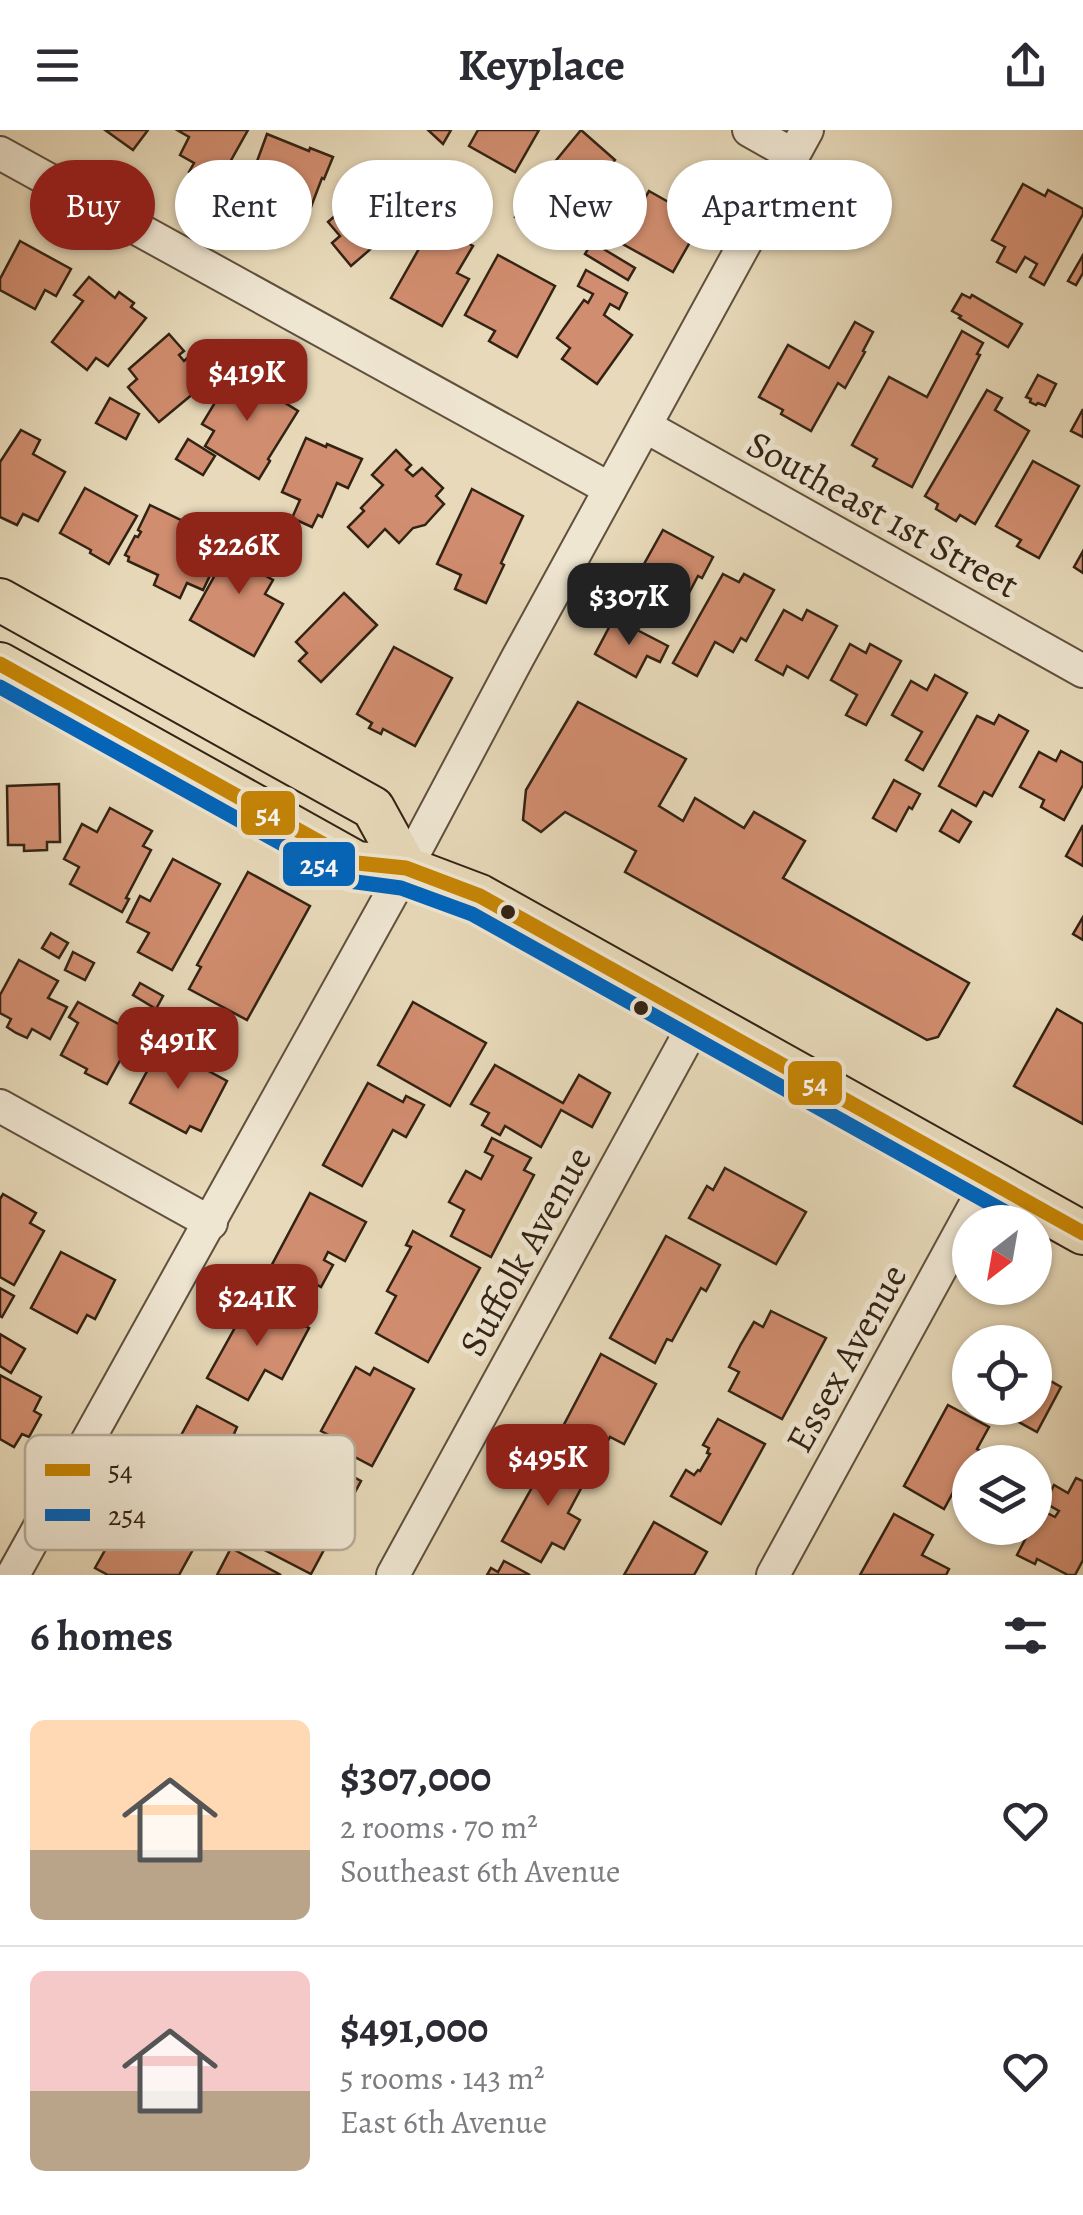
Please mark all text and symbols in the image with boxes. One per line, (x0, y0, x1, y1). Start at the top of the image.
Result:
text: Keyplace (458, 34, 625, 96)
icon: menu (30, 38, 85, 93)
icon: share (998, 38, 1053, 93)
chip: Buy (30, 160, 155, 250)
chip: Rent (175, 160, 312, 250)
chip: Filters (332, 160, 493, 250)
chip: New (513, 160, 647, 250)
chip: Apartment (667, 160, 892, 250)
pin: $419K (177, 339, 317, 424)
text: $419K (208, 349, 286, 393)
street label: Southeast 1st Street (738, 418, 1028, 610)
pin: $226K (169, 512, 309, 597)
text: $226K (198, 522, 280, 566)
pin: $307K (559, 563, 699, 648)
text: $307K (589, 573, 669, 617)
line badge: 54 (239, 789, 297, 837)
text: 54 (255, 795, 281, 833)
line badge: 254 (281, 840, 357, 888)
text: 254 (300, 846, 338, 884)
unlabelled marker (498, 902, 518, 922)
unlabelled marker (631, 998, 651, 1018)
pin: $491K (108, 1007, 248, 1092)
text: $491K (139, 1017, 217, 1061)
line badge: 54 (786, 1059, 844, 1107)
text: 54 (802, 1065, 828, 1103)
street label: Suffolk Avenue (446, 1137, 604, 1365)
north arrow (952, 1205, 1052, 1305)
map controls (952, 1205, 1052, 1545)
street label: Essex Avenue (773, 1254, 919, 1462)
pin: $241K (187, 1264, 327, 1349)
text: $241K (218, 1274, 296, 1318)
button: locate (952, 1325, 1052, 1425)
pin: $495K (478, 1424, 618, 1509)
text: $495K (508, 1434, 588, 1478)
legend (25, 1435, 355, 1550)
button: layers (952, 1445, 1052, 1545)
text: 54 (108, 1452, 133, 1490)
text: 254 (108, 1497, 146, 1535)
text: 6 homes (30, 1607, 173, 1664)
icon: filters (998, 1608, 1053, 1663)
text: $307,000 (340, 1748, 491, 1805)
icon: home (110, 1760, 230, 1880)
icon: heart (998, 1793, 1053, 1848)
text: 2 rooms · 70 m² (340, 1805, 538, 1849)
text: Southeast 6th Avenue (340, 1849, 620, 1893)
text: $491,000 (340, 1999, 488, 2056)
icon: home (110, 2011, 230, 2131)
icon: heart (998, 2044, 1053, 2099)
text: 5 rooms · 143 m² (340, 2056, 545, 2100)
text: East 6th Avenue (340, 2100, 547, 2144)

